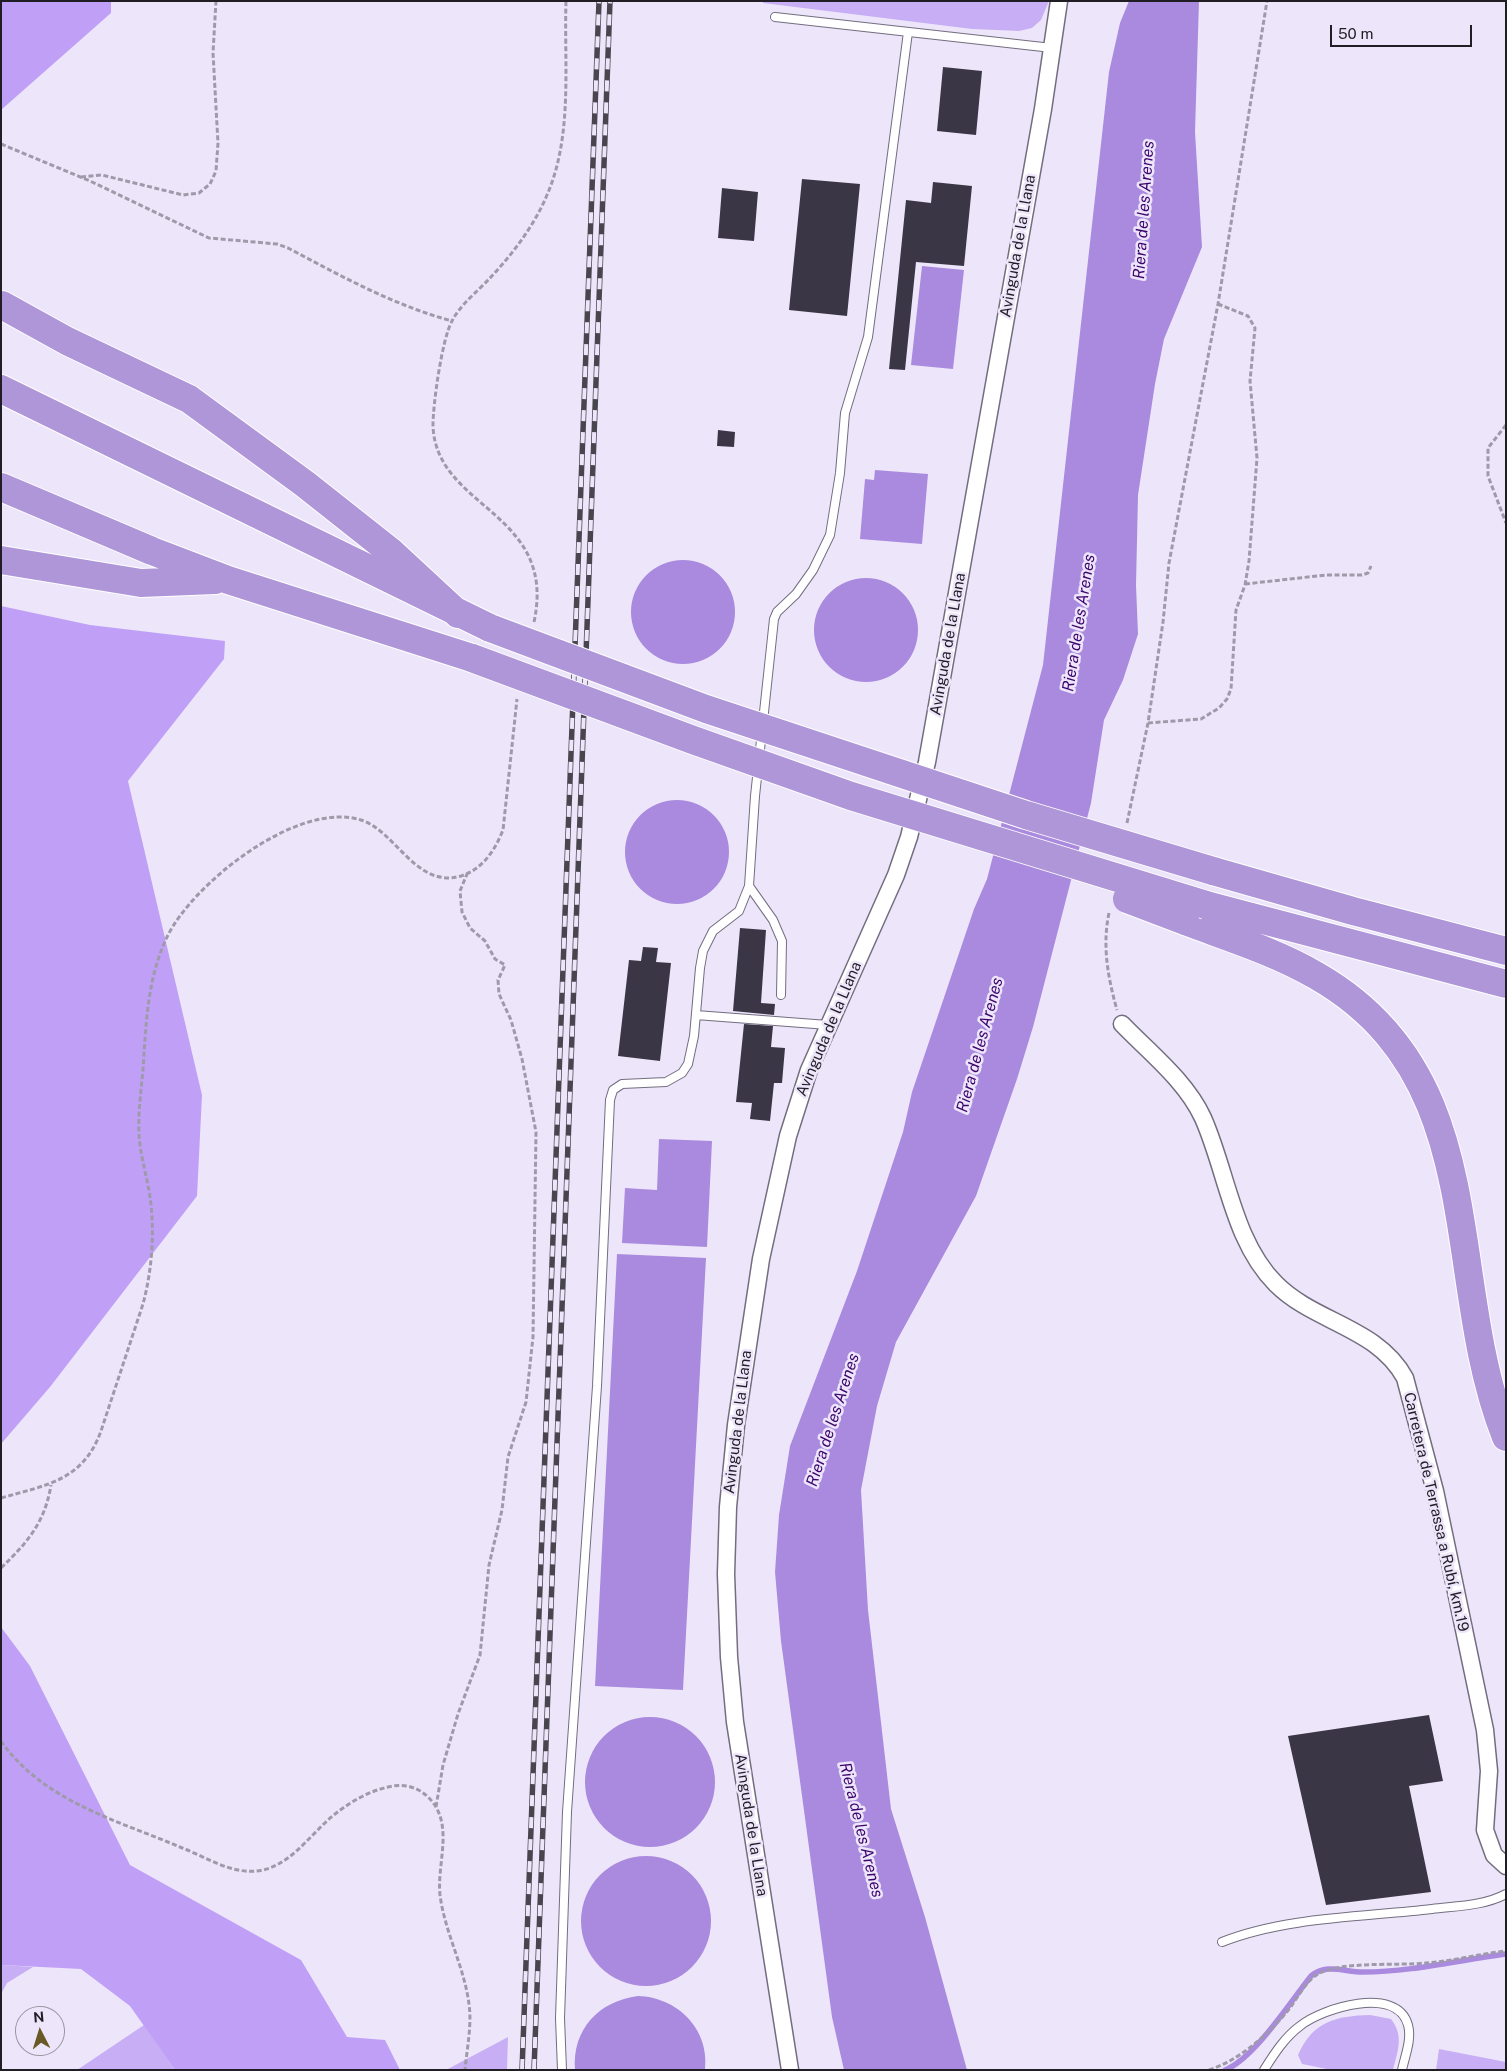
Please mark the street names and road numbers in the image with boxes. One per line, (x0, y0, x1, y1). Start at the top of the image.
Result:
street label: Avinguda de la Llana (997, 173, 1039, 319)
street label: Avinguda de la Llana (927, 571, 969, 717)
street label: Avinguda de la Llana (793, 959, 865, 1099)
street label: Avinguda de la Llana (720, 1349, 756, 1495)
street label: Carretera de Terrassa a Rubí, km.19 (1400, 1391, 1472, 1633)
street label: Avinguda de la Llana (731, 1752, 771, 1898)

